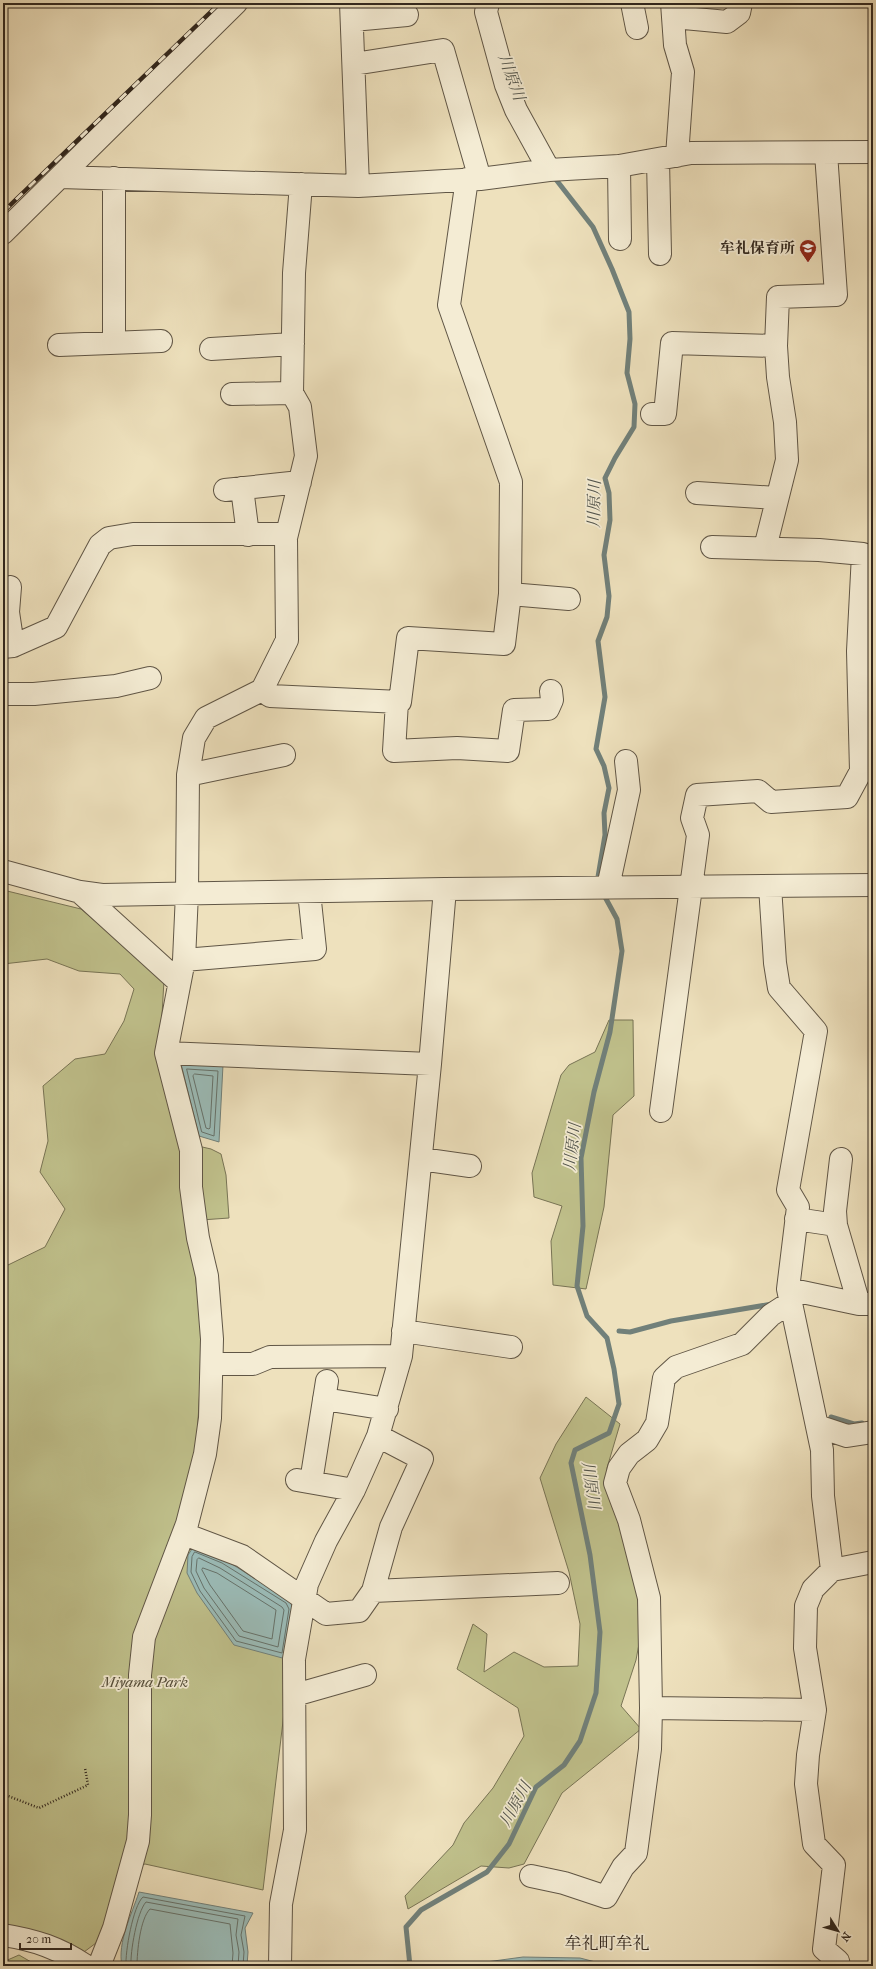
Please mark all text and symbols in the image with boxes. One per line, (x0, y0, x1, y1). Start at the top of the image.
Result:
water label: 川原川 (495, 51, 530, 105)
school or university icon: 牟礼保育所 (798, 238, 818, 263)
place label: 牟礼保育所 (720, 239, 795, 257)
water label: 川原川 (584, 478, 604, 528)
water label: 川原川 (560, 1120, 585, 1172)
water label: 川原川 (578, 1460, 604, 1512)
park label: Miyama Park (101, 1673, 188, 1691)
water label: 川原川 (495, 1777, 536, 1830)
north arrow (818, 1911, 858, 1951)
scale bar (20, 1925, 71, 1951)
text: N (837, 1929, 853, 1944)
text: 20 m (26, 1932, 51, 1946)
district label: 牟礼町牟礼 (565, 1933, 650, 1953)

